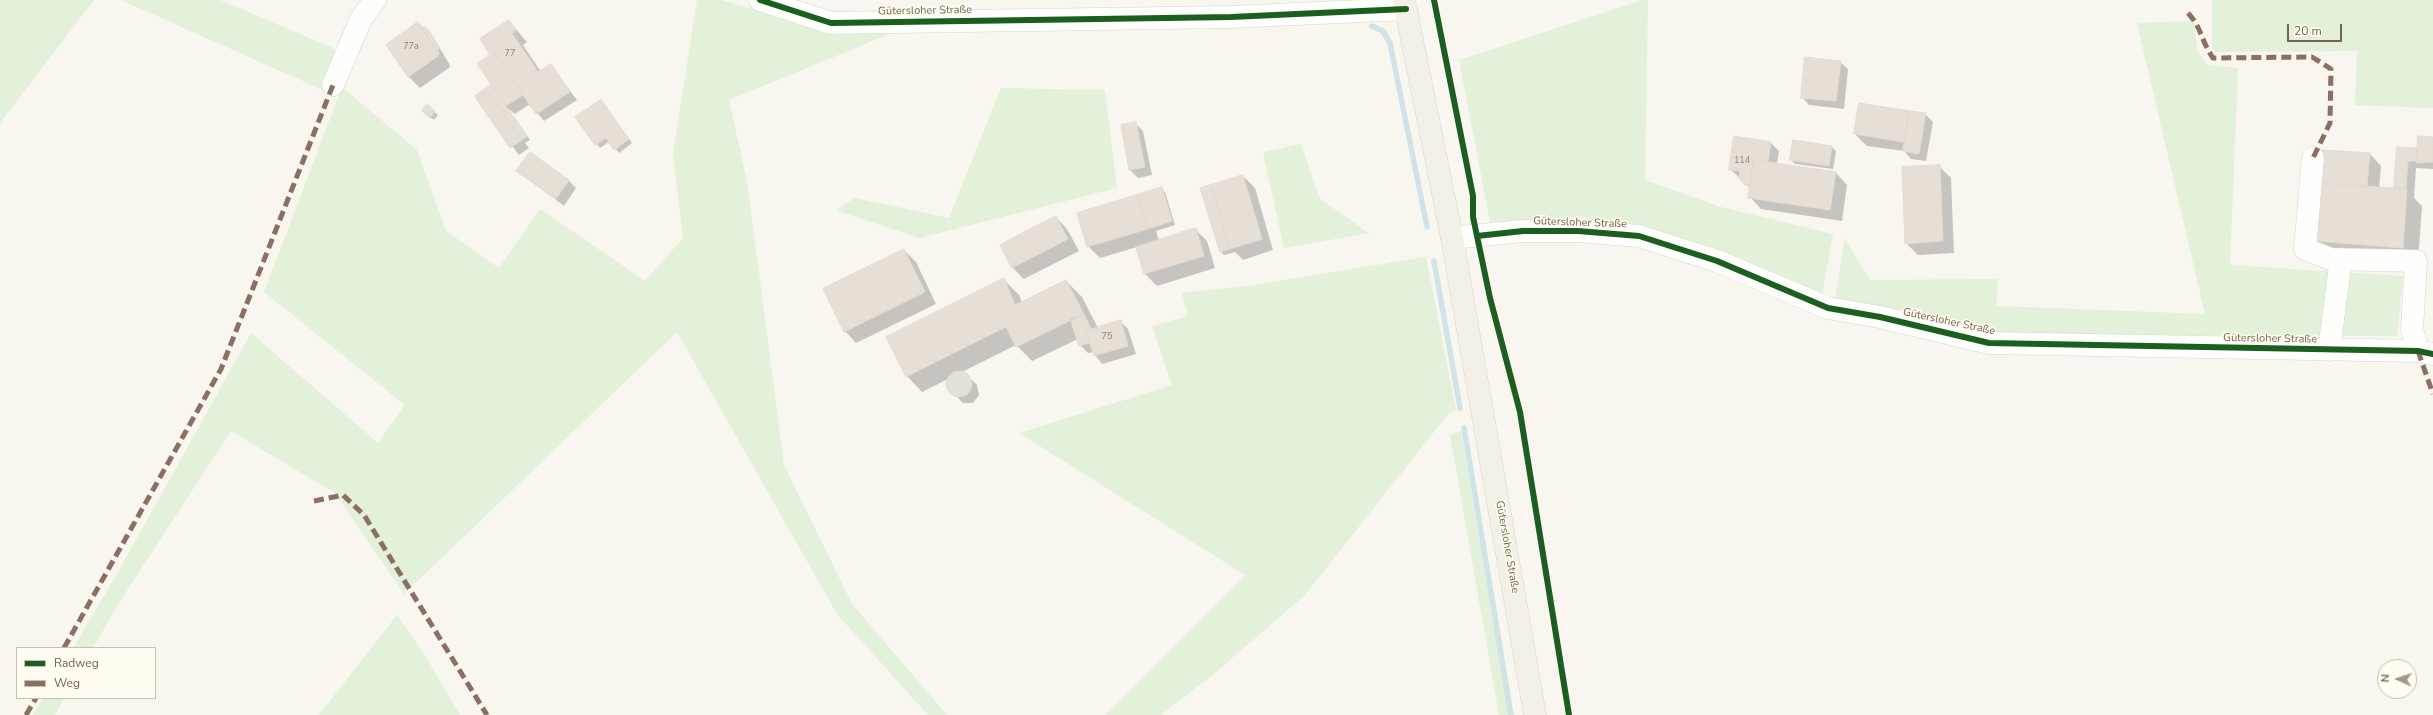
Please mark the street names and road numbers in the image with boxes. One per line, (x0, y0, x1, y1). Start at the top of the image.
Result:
street label: Gütersloher Straße (878, 4, 972, 18)
street label: Gütersloher Straße (1533, 215, 1627, 231)
street label: Gütersloher Straße (1902, 306, 1996, 338)
street label: Gütersloher Straße (2223, 332, 2317, 346)
street label: Gütersloher Straße (1492, 500, 1522, 594)

